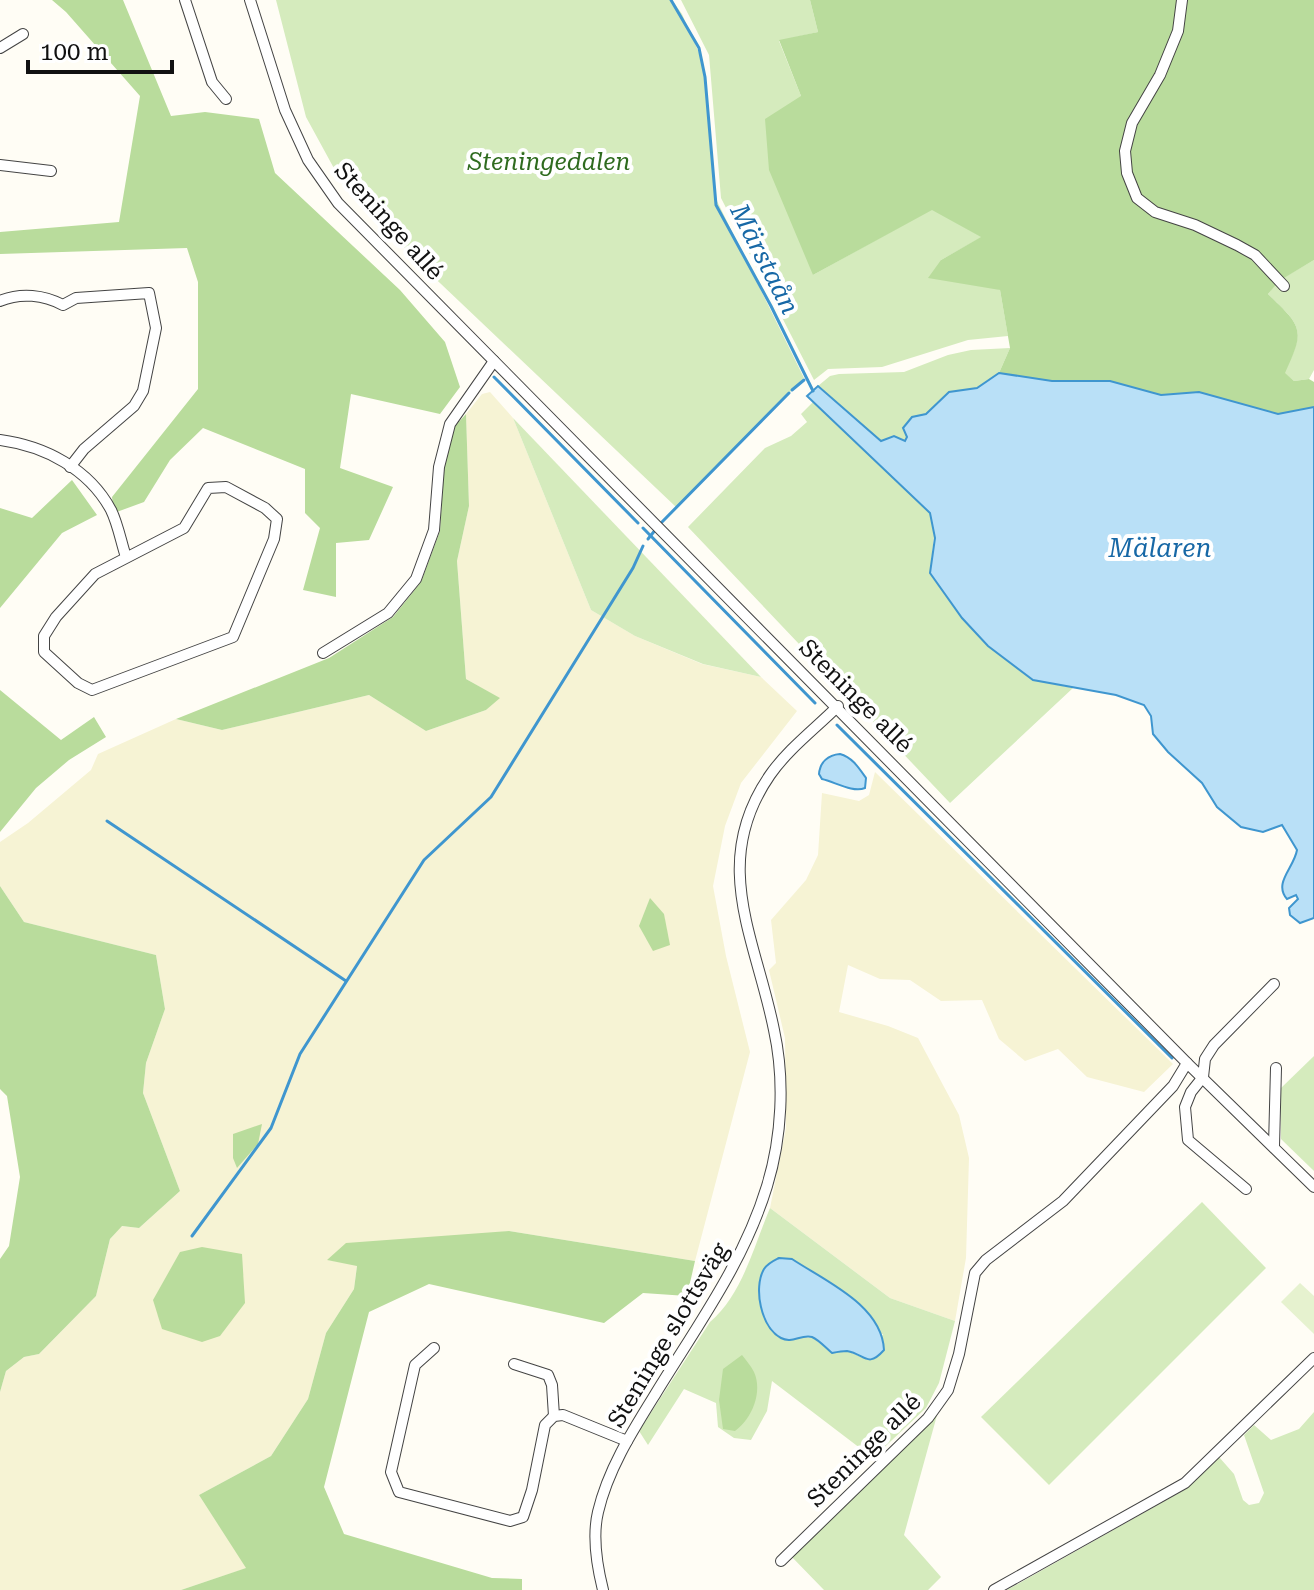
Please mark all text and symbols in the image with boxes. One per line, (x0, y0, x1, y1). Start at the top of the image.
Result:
scale bar (28, 24, 172, 74)
text: 100 m (40, 38, 108, 66)
park label: Steningedalen (467, 148, 630, 176)
street label: Steninge allé (329, 156, 449, 286)
water label: Märstaån (724, 198, 806, 319)
water label: Mälaren (1107, 533, 1212, 563)
street label: Steninge allé (794, 634, 918, 758)
street label: Steninge slottsväg (602, 1237, 734, 1432)
street label: Steninge allé (802, 1388, 926, 1512)

